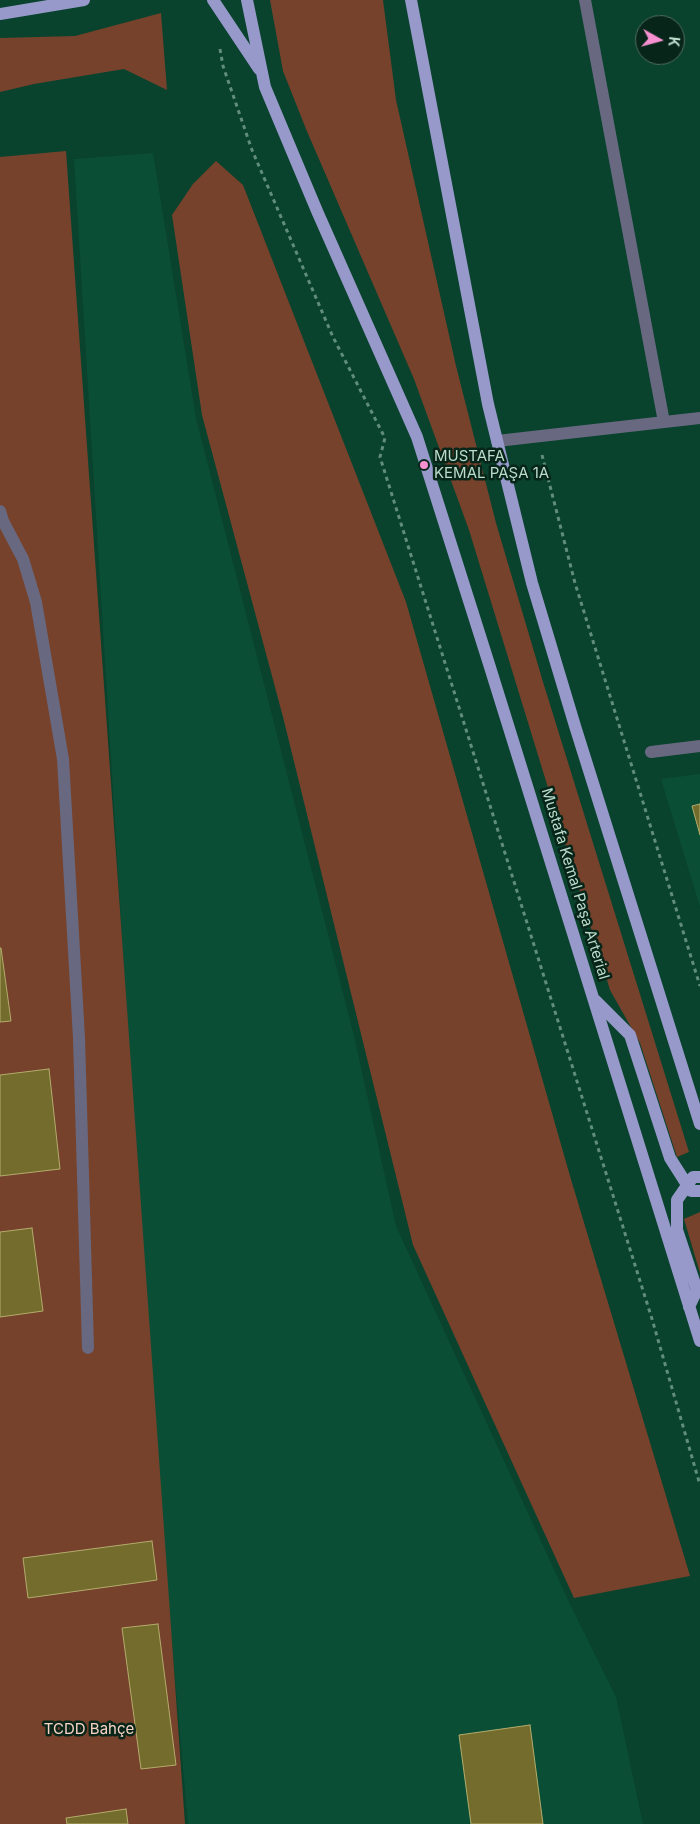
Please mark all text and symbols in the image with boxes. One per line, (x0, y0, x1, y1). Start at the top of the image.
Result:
north arrow (635, 15, 685, 65)
text: K (665, 36, 683, 48)
place label: MUSTAFA KEMAL PAŞA 1A (434, 447, 549, 482)
marker: MUSTAFA KEMAL PAŞA 1A (418, 459, 430, 471)
street label: Mustafa Kemal Paşa Arterial (537, 786, 613, 982)
park label: TCDD Bahçe (44, 1720, 134, 1738)

